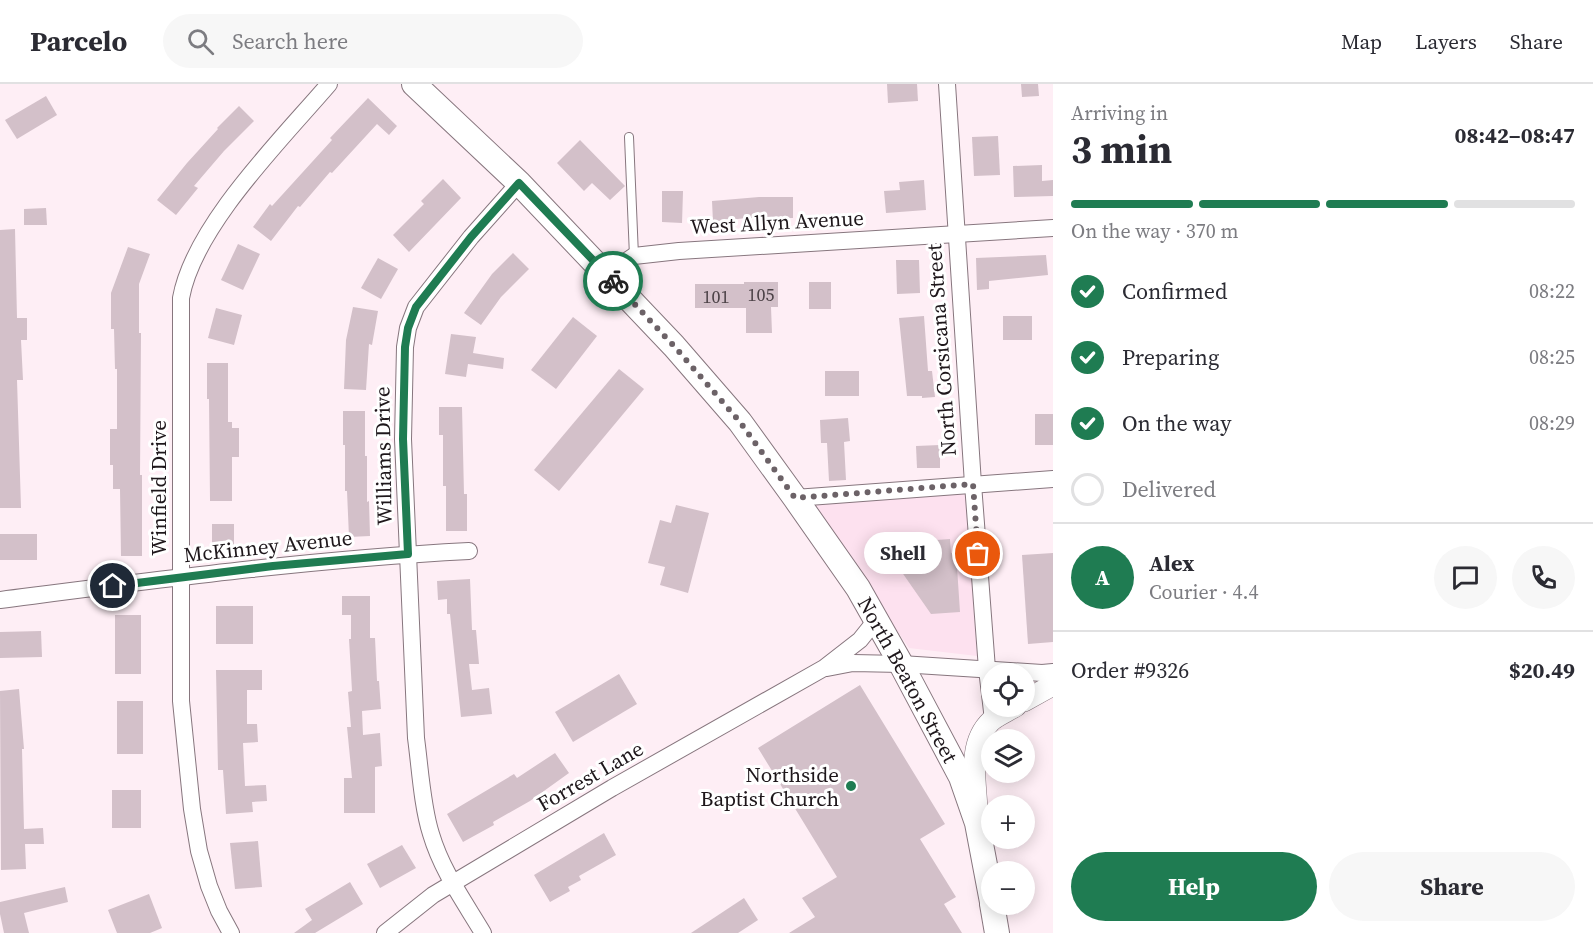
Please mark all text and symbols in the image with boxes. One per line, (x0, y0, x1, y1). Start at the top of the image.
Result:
search box (163, 14, 583, 68)
text: Parcelo (30, 22, 127, 60)
icon: search (184, 25, 217, 58)
text: Search here (232, 26, 348, 56)
text: Map (1341, 27, 1382, 56)
text: Layers (1415, 27, 1477, 56)
text: Share (1510, 27, 1563, 56)
text: Arriving in (1071, 99, 1168, 127)
text: 08:42–08:47 (1455, 120, 1575, 150)
text: 3 min (1071, 123, 1172, 176)
street label: West Allyn Avenue (689, 203, 865, 241)
text: On the way · 370 m (1071, 217, 1238, 245)
street label: North Corsicana Street (919, 243, 963, 457)
courier (583, 251, 643, 311)
icon: bike (597, 265, 630, 298)
icon: check (1071, 275, 1104, 308)
text: Confirmed (1122, 276, 1227, 306)
text: 08:22 (1529, 277, 1575, 305)
house number: 105 (748, 282, 775, 307)
house number: 101 (703, 284, 730, 309)
icon: check (1071, 341, 1104, 374)
text: Preparing (1122, 342, 1219, 372)
text: 08:25 (1529, 343, 1575, 371)
street label: Williams Drive (367, 386, 399, 526)
icon: check (1071, 407, 1104, 440)
text: On the way (1122, 408, 1231, 438)
text: 08:29 (1529, 409, 1575, 437)
street label: Winfield Drive (144, 420, 173, 556)
text: Delivered (1122, 474, 1216, 504)
street label: McKinney Avenue (182, 523, 354, 569)
pin (952, 528, 1003, 579)
callout: Shell (864, 533, 942, 575)
icon: bag (961, 537, 994, 570)
text: Shell (880, 539, 926, 567)
button: chat (1434, 546, 1497, 609)
button: phone (1512, 546, 1575, 609)
text: Alex (1149, 548, 1194, 578)
pin (87, 560, 138, 611)
text: A (1095, 562, 1110, 592)
icon: home (96, 569, 129, 602)
text: Courier · 4.4 (1149, 578, 1258, 606)
street label: North Beaton Street (851, 591, 965, 768)
text: Order #9326 (1071, 655, 1189, 685)
text: $20.49 (1509, 655, 1575, 685)
map controls (981, 663, 1035, 915)
button: locate (981, 663, 1035, 717)
button: layers (981, 729, 1035, 783)
street label: Forrest Lane (531, 734, 649, 818)
place label: Northside Baptist Church (700, 760, 839, 813)
marker: Northside Baptist Church (844, 779, 858, 793)
button: + (981, 795, 1035, 849)
button: Help (1071, 852, 1317, 921)
button: Share (1329, 852, 1575, 921)
button: − (981, 861, 1035, 915)

